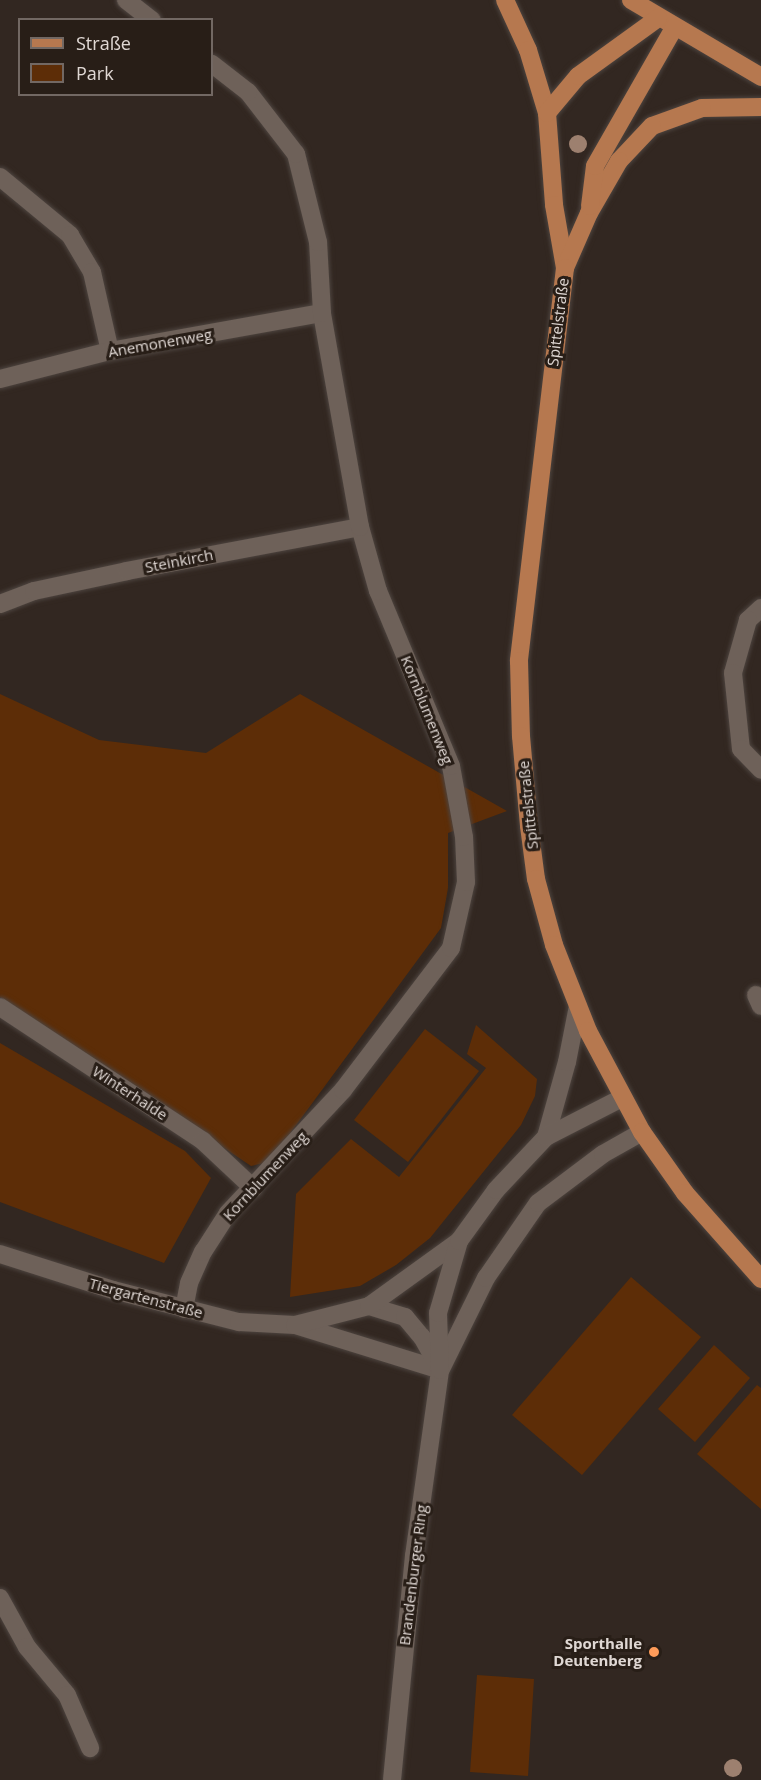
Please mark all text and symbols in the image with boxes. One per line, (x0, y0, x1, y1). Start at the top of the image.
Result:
legend (18, 18, 213, 96)
text: Straße (76, 31, 131, 55)
text: Park (76, 61, 114, 85)
street label: Spittelstraße (544, 277, 572, 367)
street label: Anemonenweg (107, 325, 213, 361)
street label: Steinkirch (143, 546, 215, 576)
street label: Kornblumenweg (397, 653, 457, 767)
street label: Spittelstraße (514, 760, 542, 850)
street label: Winterhalde (89, 1062, 171, 1124)
street label: Kornblumenweg (219, 1128, 311, 1224)
street label: Tiergartenstraße (87, 1274, 205, 1322)
street label: Brandenburger Ring (395, 1504, 431, 1646)
place label: Sporthalle Deutenberg (553, 1634, 642, 1669)
marker: Sporthalle Deutenberg (647, 1645, 661, 1659)

